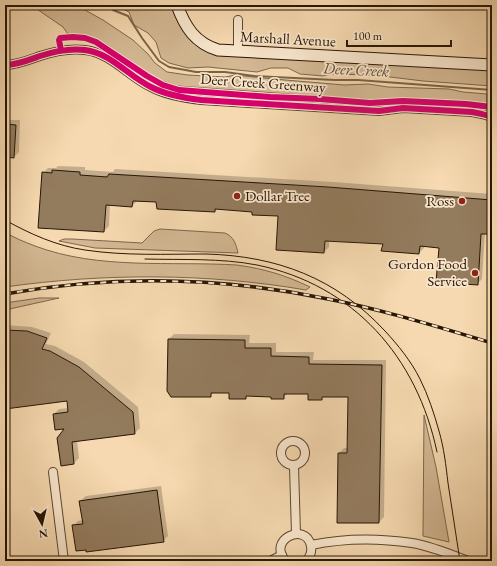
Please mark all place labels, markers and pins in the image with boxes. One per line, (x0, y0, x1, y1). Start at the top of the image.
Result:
place label: Dollar Tree (245, 186, 310, 205)
marker: Dollar Tree (232, 191, 242, 201)
place label: Ross (426, 191, 454, 210)
marker: Ross (457, 196, 467, 206)
place label: Gordon Food Service (388, 254, 467, 290)
marker: Gordon Food Service (470, 268, 480, 278)

